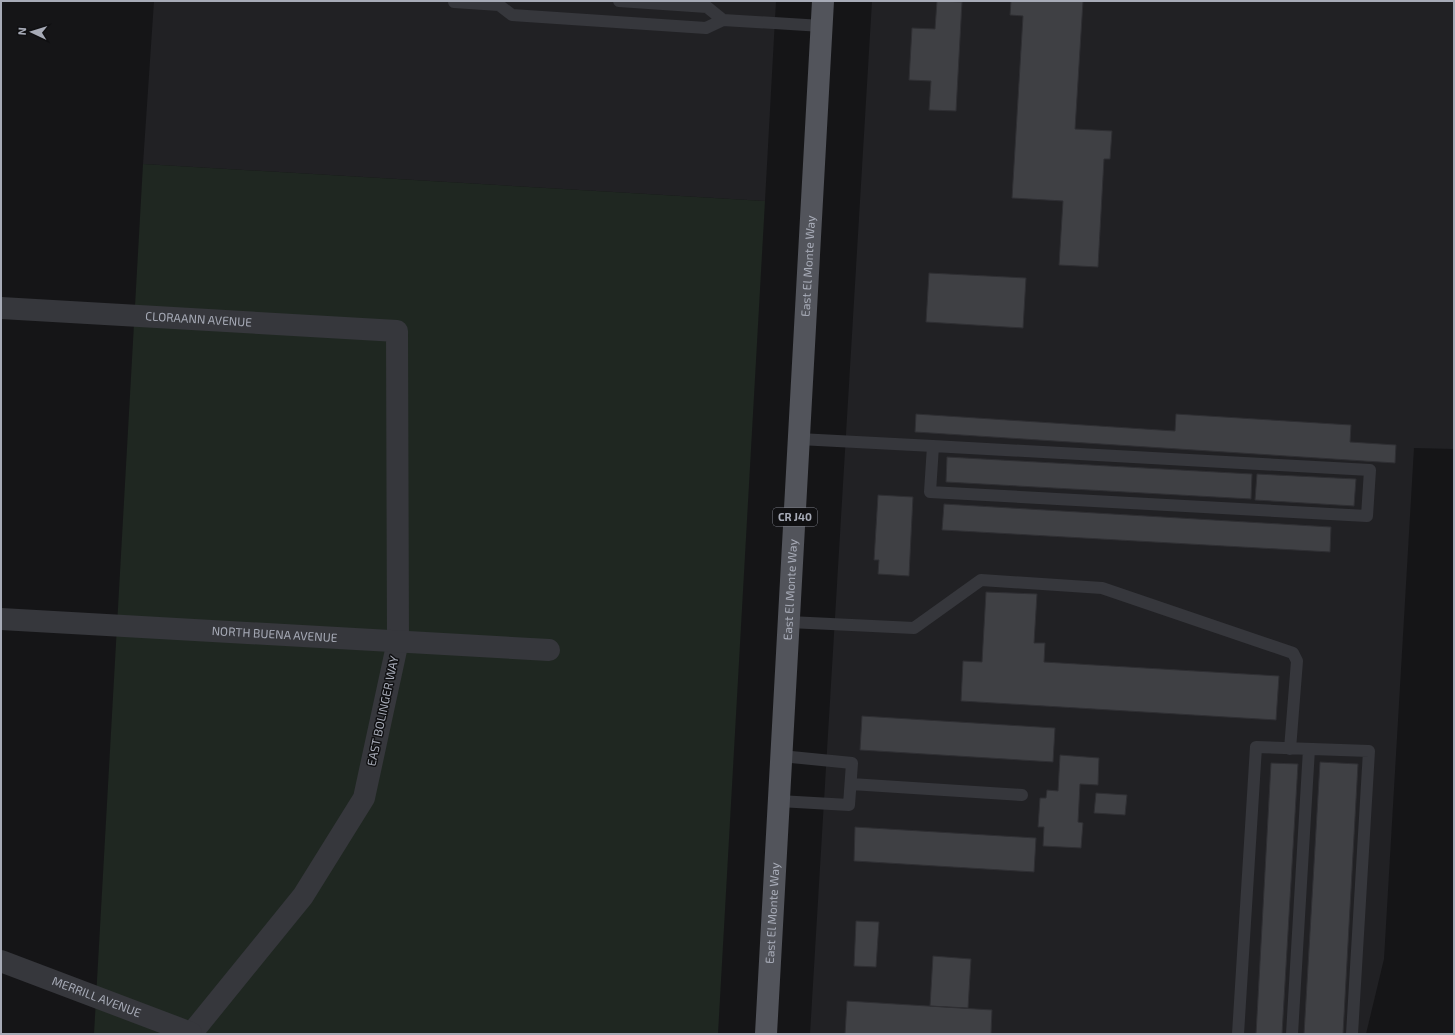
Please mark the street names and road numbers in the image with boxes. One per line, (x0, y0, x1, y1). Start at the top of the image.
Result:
street label: East El Monte Way (798, 214, 817, 317)
street label: CLORAANN AVENUE (145, 308, 253, 329)
road number: CR J40 (773, 508, 817, 526)
street label: East El Monte Way (780, 538, 799, 641)
street label: NORTH BUENA AVENUE (211, 623, 338, 644)
street label: EAST BOLINGER WAY (363, 654, 401, 767)
street label: East El Monte Way (762, 861, 781, 964)
street label: MERRILL AVENUE (50, 973, 143, 1020)

